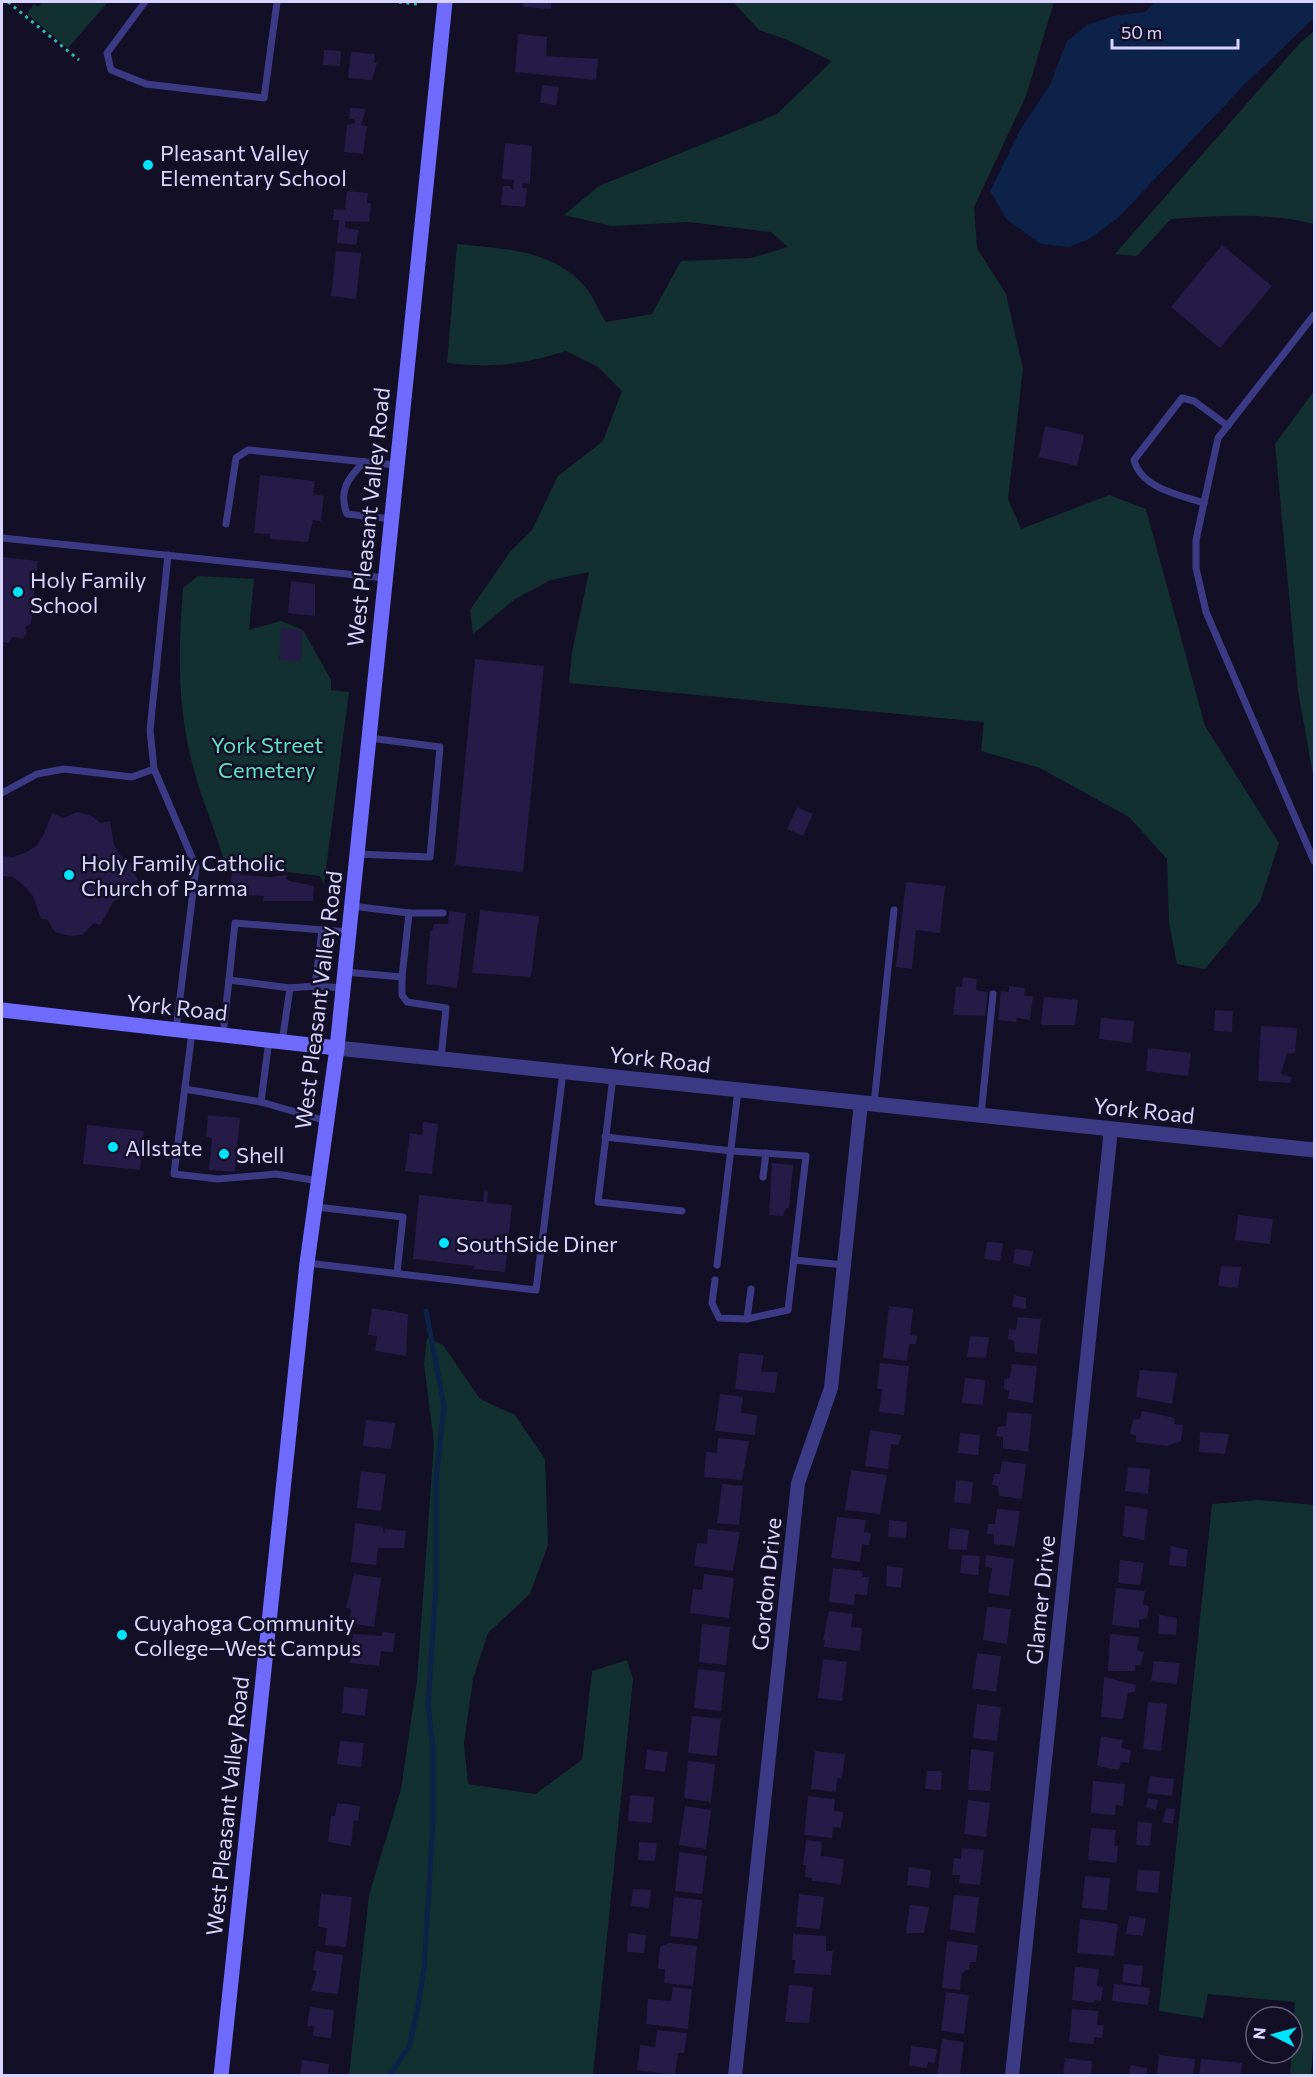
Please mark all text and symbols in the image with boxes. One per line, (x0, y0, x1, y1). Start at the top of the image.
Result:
scale bar (1112, 12, 1238, 50)
text: 50 m (1121, 21, 1162, 43)
place label: Pleasant Valley Elementary School (160, 139, 347, 191)
marker: Pleasant Valley Elementary School (141, 158, 155, 172)
street label: West Pleasant Valley Road (341, 386, 395, 648)
place label: Holy Family School (30, 566, 146, 618)
marker: Holy Family School (11, 585, 25, 599)
park label: York Street Cemetery (211, 731, 323, 783)
place label: Holy Family Catholic Church of Parma (81, 849, 285, 901)
marker: Holy Family Catholic Church of Parma (62, 868, 76, 882)
street label: West Pleasant Valley Road (289, 869, 347, 1131)
street label: York Road (125, 988, 229, 1026)
street label: York Road (608, 1040, 712, 1078)
street label: York Road (1092, 1091, 1196, 1129)
place label: Allstate (125, 1134, 202, 1161)
marker: Allstate (106, 1140, 120, 1154)
place label: Shell (236, 1141, 284, 1168)
marker: Shell (217, 1147, 231, 1161)
place label: SouthSide Diner (456, 1230, 618, 1257)
marker: SouthSide Diner (437, 1236, 451, 1250)
street label: Gordon Drive (746, 1516, 786, 1652)
street label: Glamer Drive (1020, 1534, 1060, 1666)
place label: Cuyahoga Community College—West Campus (134, 1609, 361, 1661)
marker: Cuyahoga Community College—West Campus (115, 1628, 129, 1642)
street label: West Pleasant Valley Road (200, 1675, 254, 1937)
north arrow (1244, 2005, 1304, 2065)
text: N (1249, 2026, 1269, 2040)

